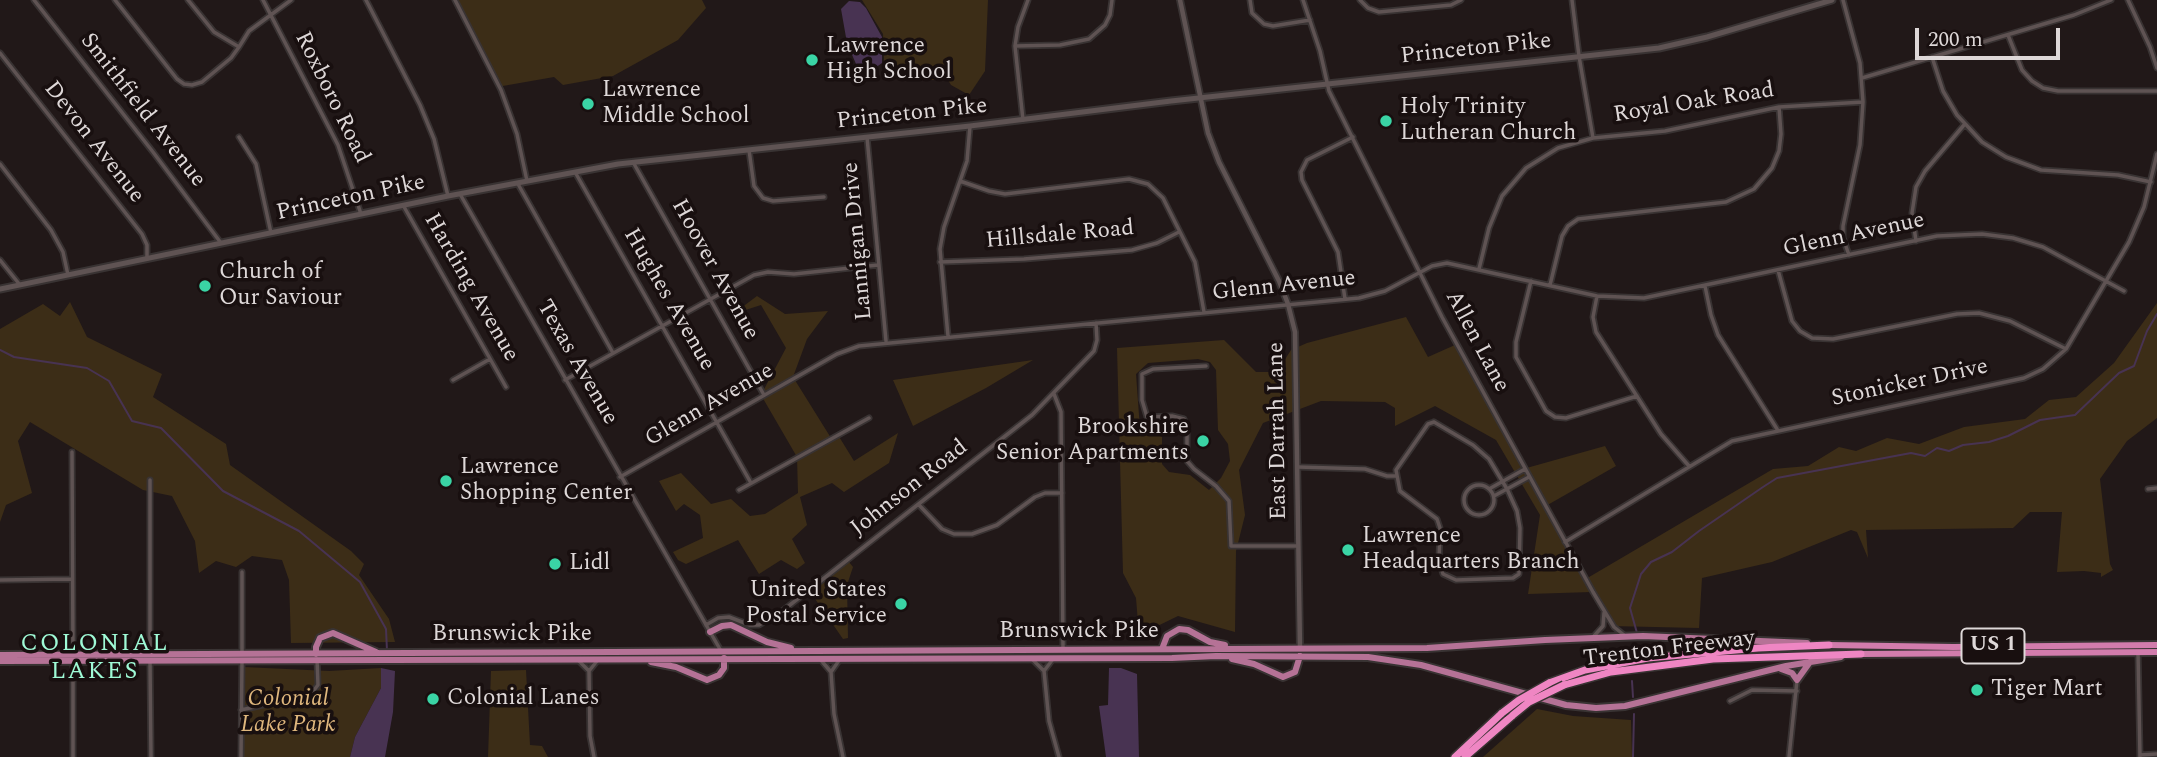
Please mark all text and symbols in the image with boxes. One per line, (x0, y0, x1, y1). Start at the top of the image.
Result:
scale bar (1919, 14, 2064, 58)
text: 200 m (1928, 24, 1983, 56)
street label: Smithfield Avenue (73, 28, 211, 194)
street label: Roxboro Road (287, 28, 375, 168)
street label: Princeton Pike (1399, 28, 1553, 72)
place label: Lawrence High School (826, 33, 952, 87)
marker: Lawrence High School (804, 52, 820, 68)
street label: Devon Avenue (37, 76, 149, 210)
place label: Lawrence Middle School (602, 77, 749, 131)
street label: Royal Oak Road (1612, 78, 1776, 130)
street label: Princeton Pike (835, 93, 989, 137)
place label: Holy Trinity Lutheran Church (1400, 94, 1576, 148)
marker: Lawrence Middle School (580, 96, 596, 112)
marker: Holy Trinity Lutheran Church (1378, 113, 1394, 129)
street label: Lannigan Drive (838, 161, 880, 321)
street label: Princeton Pike (274, 170, 428, 228)
street label: Hoover Avenue (664, 195, 764, 345)
street label: Glenn Avenue (1781, 208, 1927, 264)
street label: Harding Avenue (416, 209, 524, 367)
street label: Hillsdale Road (985, 216, 1135, 256)
street label: Hughes Avenue (616, 224, 720, 376)
place label: Church of Our Saviour (219, 259, 342, 313)
street label: Glenn Avenue (1211, 266, 1357, 308)
marker: Church of Our Saviour (197, 278, 213, 294)
street label: Allen Lane (1438, 286, 1514, 398)
street label: Texas Avenue (529, 296, 623, 430)
street label: East Darrah Lane (1264, 342, 1294, 520)
street label: Stonicker Drive (1829, 354, 1991, 414)
street label: Glenn Avenue (641, 358, 779, 454)
place label: Brookshire Senior Apartments (996, 414, 1189, 468)
marker: Brookshire Senior Apartments (1195, 433, 1211, 449)
street label: Johnson Road (846, 435, 974, 543)
place label: Lawrence Shopping Center (460, 454, 632, 508)
marker: Lawrence Shopping Center (438, 473, 454, 489)
place label: Lawrence Headquarters Branch (1362, 523, 1580, 577)
marker: Lawrence Headquarters Branch (1340, 542, 1356, 558)
place label: Lidl (569, 550, 610, 578)
marker: Lidl (547, 556, 563, 572)
place label: United States Postal Service (746, 577, 887, 631)
marker: United States Postal Service (893, 596, 909, 612)
street label: Brunswick Pike (999, 618, 1159, 646)
street label: Brunswick Pike (432, 621, 592, 649)
street label: Trenton Freeway (1582, 626, 1756, 674)
road number: US 1 (1962, 628, 2024, 664)
district label: COLONIAL LAKES (22, 631, 168, 687)
place label: Tiger Mart (1991, 676, 2103, 704)
marker: Tiger Mart (1969, 682, 1985, 698)
place label: Colonial Lanes (447, 685, 600, 713)
park label: Colonial Lake Park (240, 686, 336, 740)
marker: Colonial Lanes (425, 691, 441, 707)

